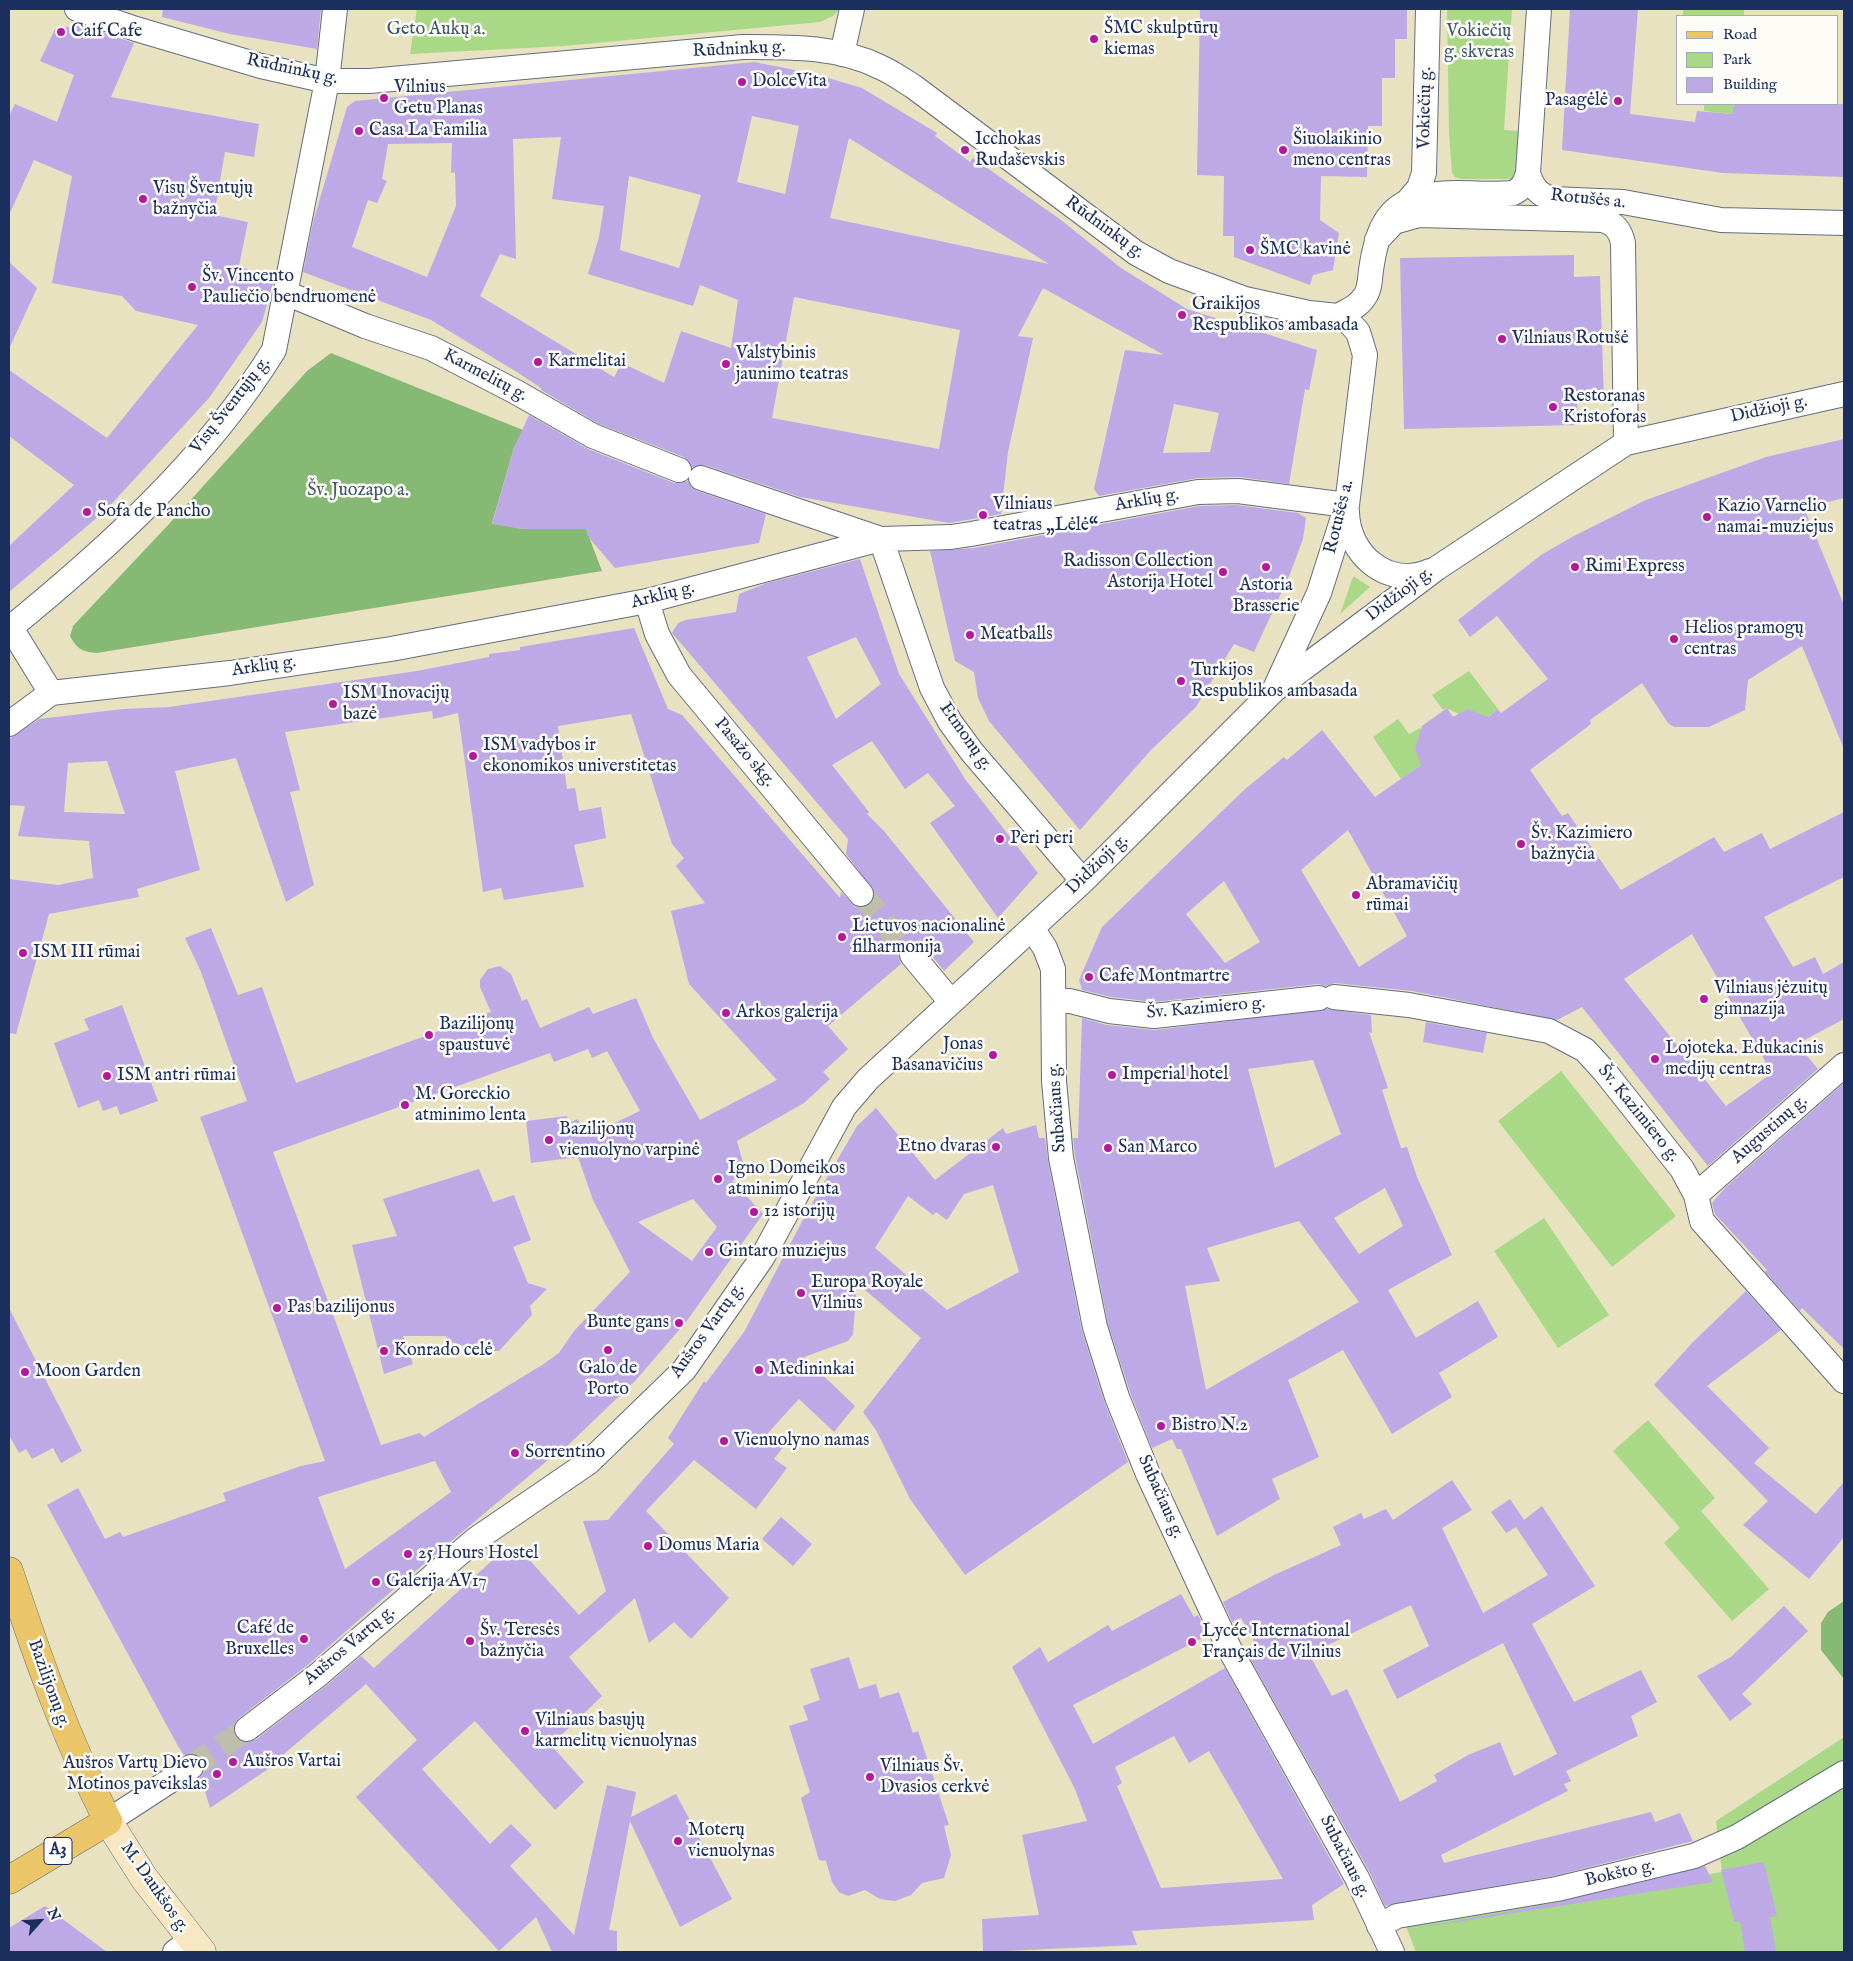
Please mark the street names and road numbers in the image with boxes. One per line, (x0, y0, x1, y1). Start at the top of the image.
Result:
street label: Rūdninkų g. (692, 37, 786, 63)
street label: Rūdninkų g. (244, 50, 340, 90)
street label: Vokiečių g. (1414, 67, 1438, 149)
street label: Rotušės a. (1549, 185, 1627, 215)
street label: Rūdninkų g. (1060, 192, 1148, 264)
street label: Karmelitų g. (439, 345, 531, 407)
street label: Visų Šventųjų g. (186, 353, 276, 459)
street label: Didžioji g. (1729, 391, 1809, 429)
street label: Rotušės a. (1320, 478, 1360, 556)
street label: Arklių g. (1113, 485, 1181, 517)
street label: Didžioji g. (1362, 563, 1438, 627)
street label: Arklių g. (629, 578, 697, 614)
street label: Arklių g. (230, 652, 298, 682)
street label: Etmonų g. (934, 699, 996, 775)
street label: Pasažo skg. (709, 714, 779, 792)
street label: Didžioji g. (1062, 830, 1134, 900)
street label: Šv. Kazimiero g. (1146, 993, 1266, 1025)
street label: Šv. Kazimiero g. (1592, 1061, 1684, 1167)
street label: Subačiaus g. (1044, 1063, 1072, 1153)
street label: Augustinų g. (1727, 1091, 1813, 1169)
street label: Aušros Vartų g. (666, 1279, 750, 1383)
street label: Subačiaus g. (1132, 1452, 1188, 1542)
street label: Aušros Vartų g. (300, 1602, 400, 1690)
street label: Bazilijonų g. (22, 1637, 74, 1731)
street label: Subačiaus g. (1314, 1812, 1374, 1902)
road number: A3 (44, 1838, 72, 1864)
street label: M. Daukšos g. (115, 1839, 193, 1937)
street label: Bokšto g. (1583, 1856, 1657, 1892)

